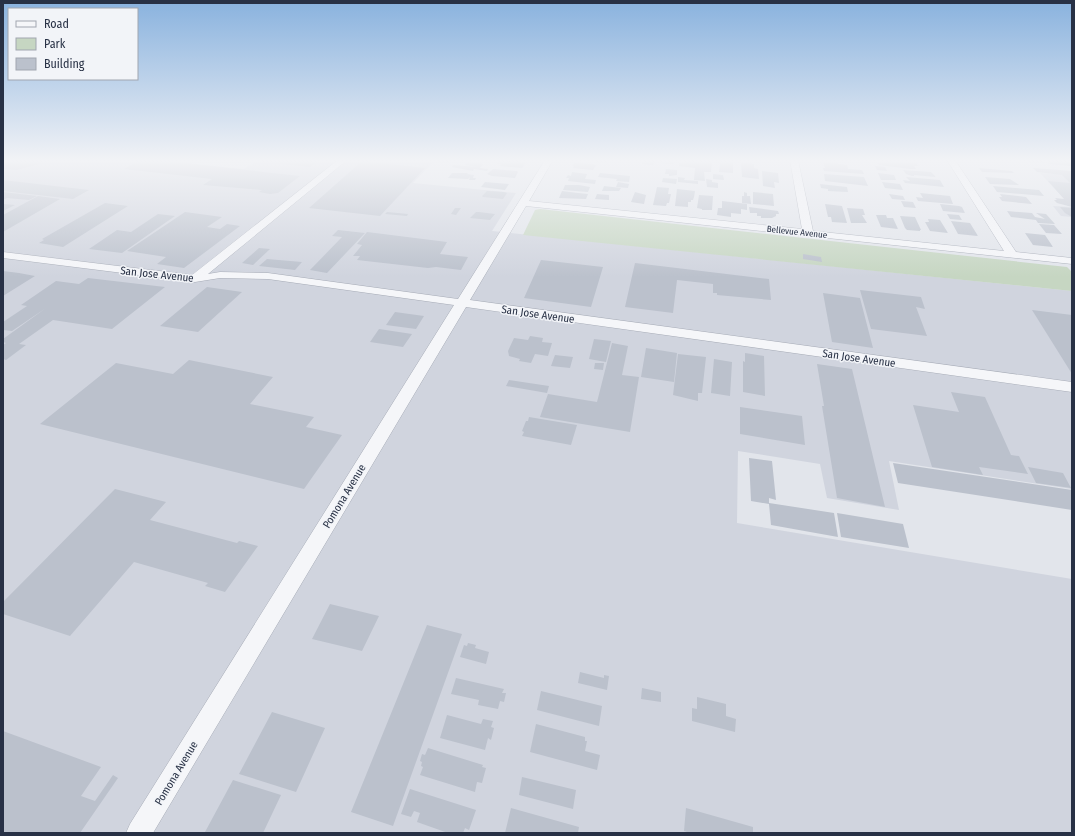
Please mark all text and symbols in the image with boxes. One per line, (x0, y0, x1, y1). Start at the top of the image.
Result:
legend (8, 8, 138, 80)
text: Road (44, 17, 69, 31)
text: Park (44, 37, 66, 51)
text: Building (44, 57, 85, 71)
street label: Bellevue Avenue (766, 224, 828, 240)
street label: San Jose Avenue (120, 264, 194, 285)
street label: San Jose Avenue (500, 303, 575, 326)
street label: San Jose Avenue (821, 347, 896, 370)
street label: Pomona Avenue (320, 462, 369, 531)
street label: Pomona Avenue (152, 739, 201, 808)

